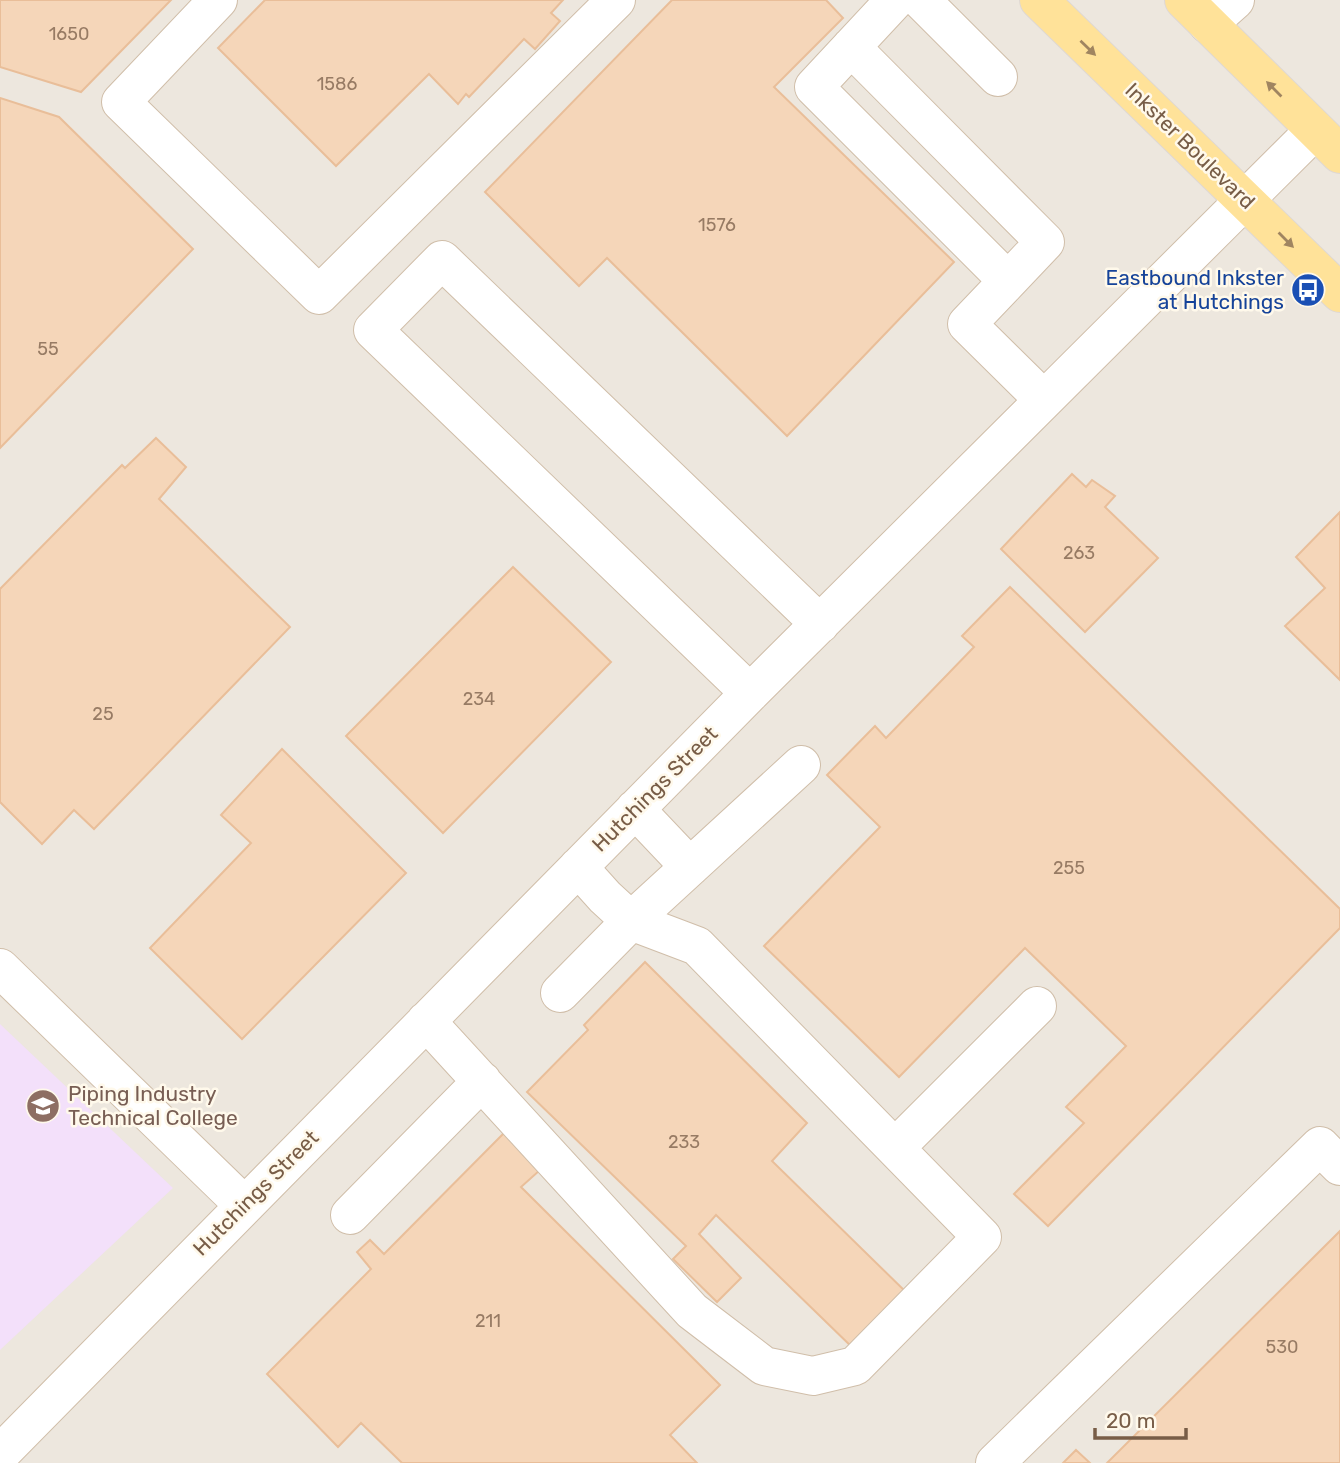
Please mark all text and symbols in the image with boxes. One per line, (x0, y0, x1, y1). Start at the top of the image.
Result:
house number: 1650 (49, 23, 89, 45)
one-way arrow (1079, 39, 1096, 55)
house number: 1586 (317, 73, 357, 95)
street label: Inkster Boulevard (1120, 77, 1260, 214)
one-way arrow (1266, 82, 1283, 98)
house number: 1576 (698, 214, 736, 236)
one-way arrow (1278, 232, 1295, 249)
place label: Eastbound Inkster at Hutchings (1105, 265, 1284, 314)
bus stop icon: Eastbound Inkster at Hutchings (1289, 271, 1327, 309)
house number: 55 (37, 338, 59, 360)
house number: 263 (1063, 542, 1095, 564)
house number: 234 (463, 688, 495, 710)
house number: 25 (92, 703, 114, 725)
street label: Hutchings Street (587, 721, 723, 857)
house number: 255 (1053, 857, 1085, 879)
place label: Piping Industry Technical College (68, 1081, 238, 1130)
school or university icon: Piping Industry Technical College (24, 1087, 62, 1125)
street label: Hutchings Street (188, 1125, 324, 1261)
house number: 233 (668, 1131, 700, 1153)
house number: 211 (475, 1310, 501, 1332)
house number: 530 (1266, 1336, 1298, 1358)
scale bar (1095, 1396, 1186, 1440)
text: 20 m (1106, 1408, 1155, 1433)

